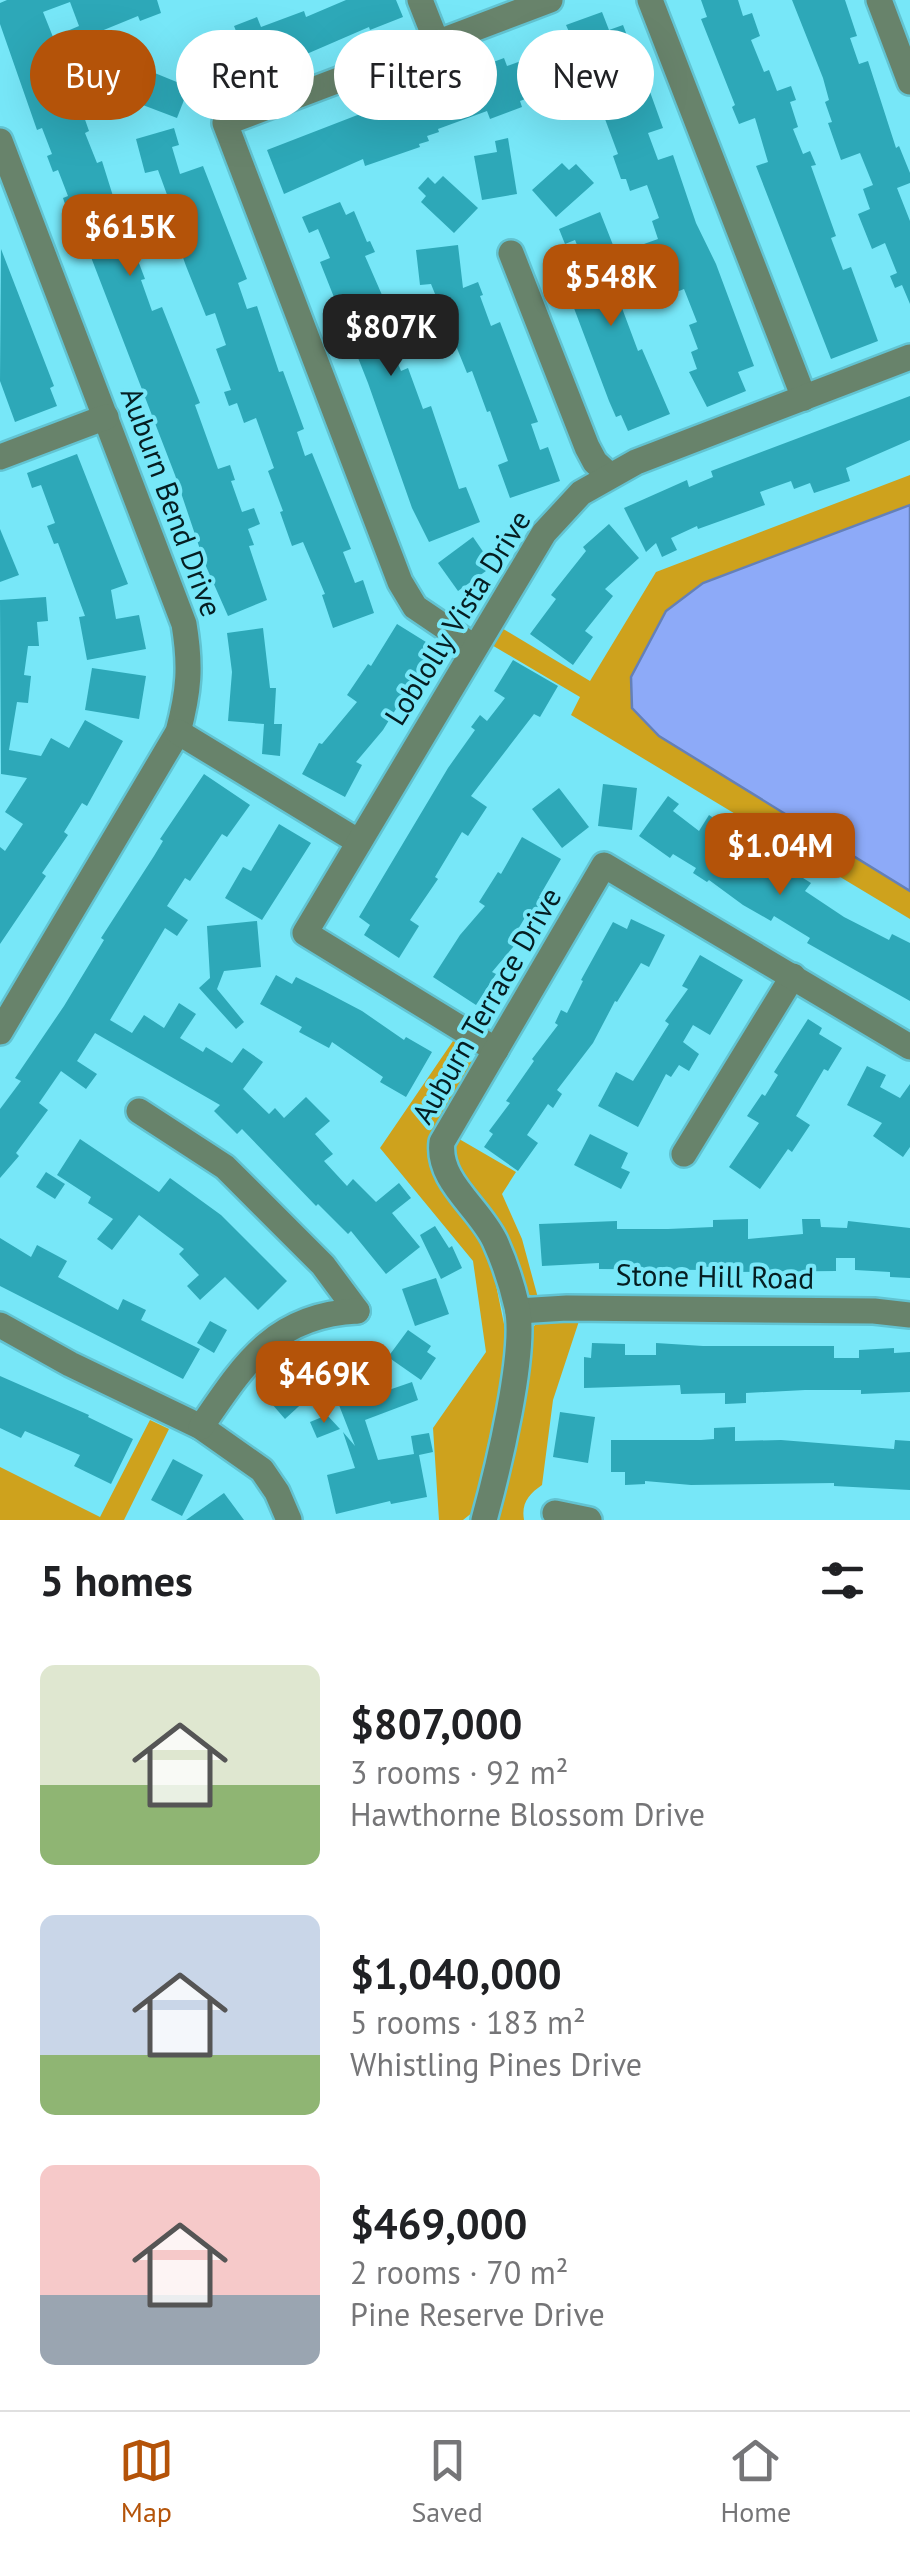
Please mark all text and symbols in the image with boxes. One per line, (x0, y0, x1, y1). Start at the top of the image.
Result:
chip: Buy (30, 30, 156, 120)
chip: Rent (176, 30, 314, 120)
chip: Filters (334, 30, 497, 120)
chip: New (517, 30, 654, 120)
pin: $615K (60, 194, 200, 279)
text: $615K (84, 205, 176, 247)
pin: $548K (541, 244, 681, 329)
text: $548K (565, 255, 657, 297)
pin: $807K (321, 294, 461, 379)
text: $807K (345, 305, 437, 347)
street label: Auburn Bend Drive (113, 381, 232, 622)
street label: Loblolly Vista Drive (375, 502, 539, 732)
pin: $1.04M (699, 813, 861, 898)
text: $1.04M (727, 824, 833, 866)
street label: Auburn Terrace Drive (402, 880, 569, 1130)
street label: Stone Hill Road (615, 1254, 815, 1297)
pin: $469K (254, 1341, 394, 1426)
text: $469K (278, 1352, 370, 1394)
text: 5 homes (40, 1553, 193, 1608)
icon: filters (815, 1553, 870, 1608)
text: $807,000 (350, 1696, 522, 1751)
icon: home (120, 1705, 240, 1825)
text: 3 rooms · 92 m² (350, 1751, 568, 1793)
text: Hawthorne Blossom Drive (350, 1793, 705, 1835)
text: $1,040,000 (350, 1946, 562, 2001)
icon: home (120, 1955, 240, 2075)
text: 5 rooms · 183 m² (350, 2001, 586, 2043)
text: Whistling Pines Drive (350, 2043, 642, 2085)
text: $469,000 (350, 2196, 527, 2251)
icon: home (120, 2205, 240, 2325)
text: 2 rooms · 70 m² (350, 2251, 568, 2293)
text: Pine Reserve Drive (350, 2293, 605, 2335)
tab: Map (119, 2433, 174, 2530)
tab: Saved (411, 2433, 483, 2530)
tab: Home (720, 2433, 791, 2530)

